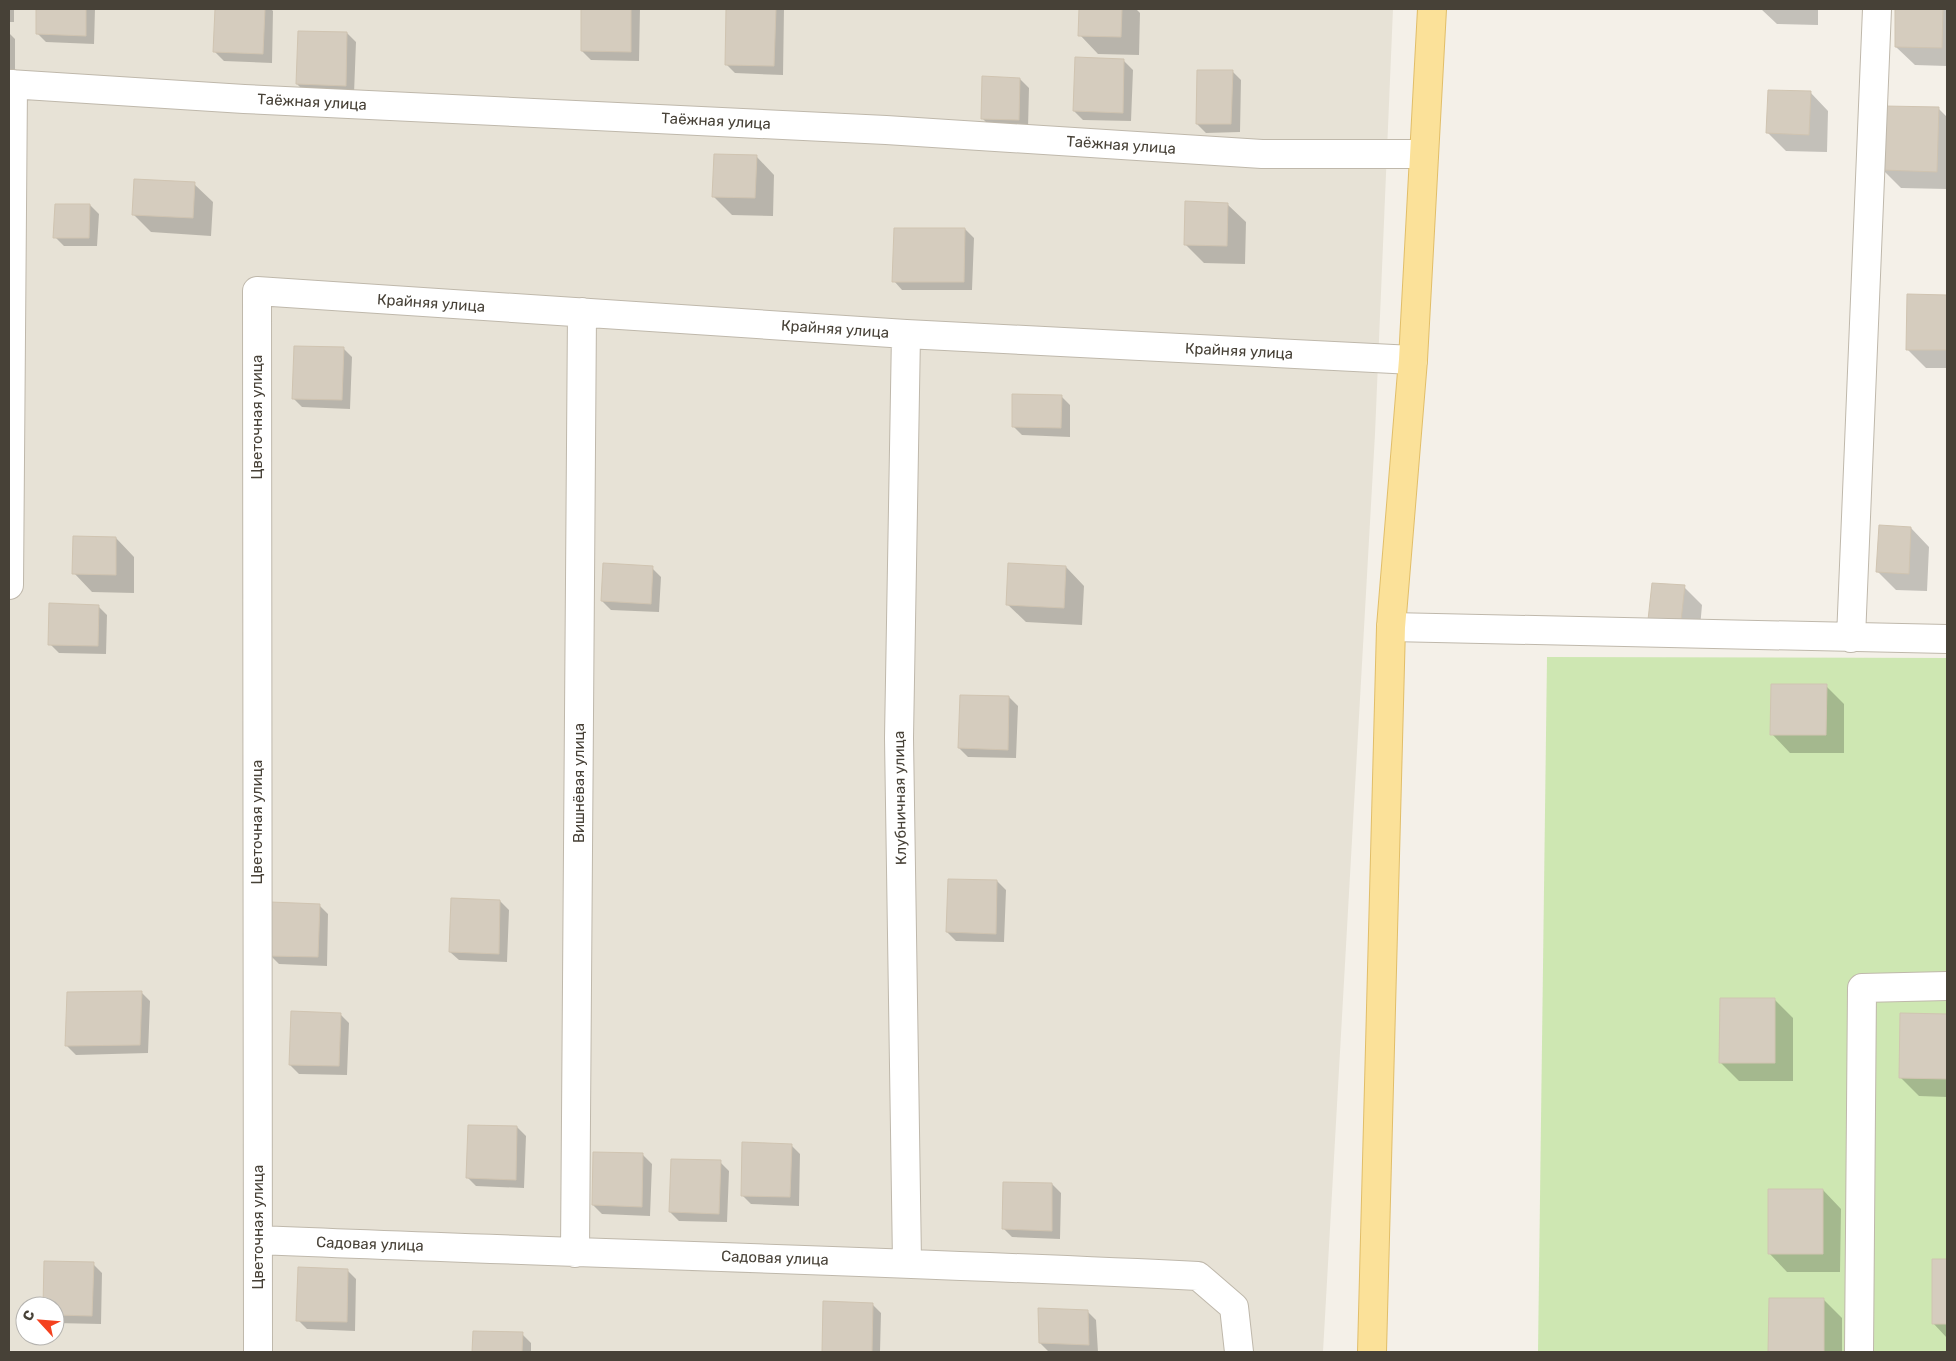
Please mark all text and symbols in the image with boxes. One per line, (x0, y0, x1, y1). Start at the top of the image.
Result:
street label: Таёжная улица (257, 90, 367, 114)
street label: Таёжная улица (661, 109, 771, 133)
street label: Таёжная улица (1066, 132, 1176, 158)
street label: Крайняя улица (376, 290, 486, 316)
street label: Крайняя улица (780, 316, 890, 342)
street label: Крайняя улица (1184, 339, 1294, 363)
street label: Цветочная улица (248, 355, 266, 479)
street label: Вишнёвая улица (570, 723, 588, 843)
street label: Клубничная улица (890, 731, 910, 865)
street label: Цветочная улица (248, 760, 266, 884)
street label: Цветочная улица (249, 1165, 267, 1289)
street label: Садовая улица (316, 1233, 424, 1255)
street label: Садовая улица (721, 1247, 829, 1269)
north arrow (15, 1296, 65, 1346)
text: С (19, 1307, 39, 1324)

